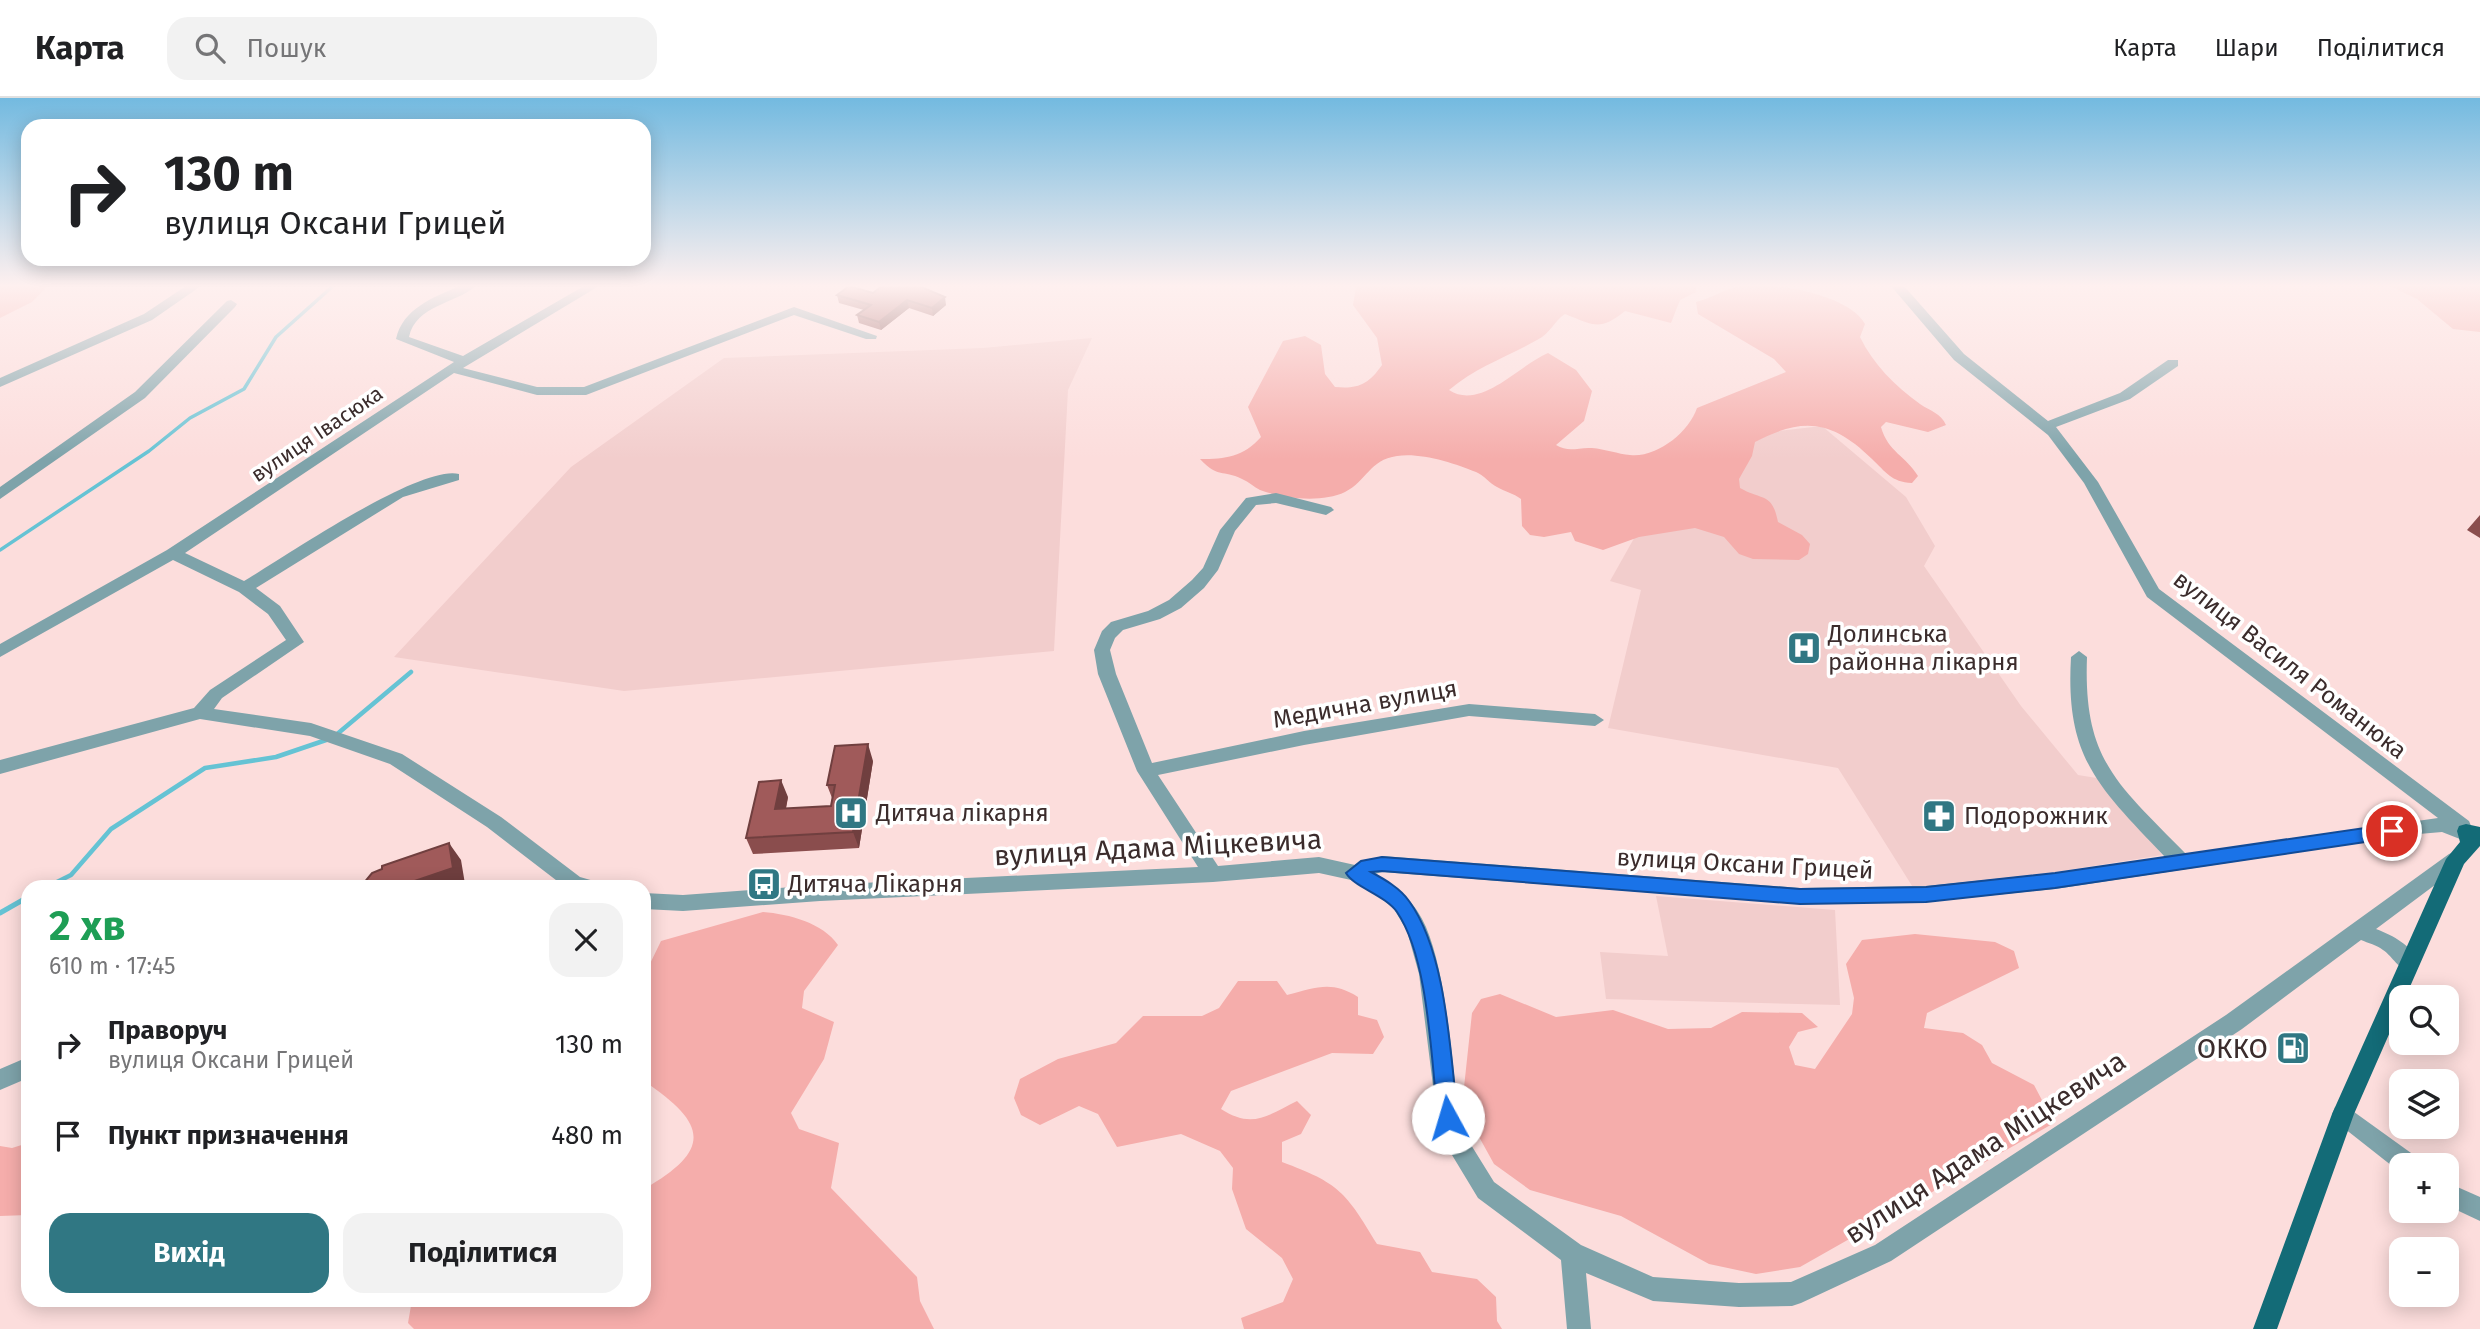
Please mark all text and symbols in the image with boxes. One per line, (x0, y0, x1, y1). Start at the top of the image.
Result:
search box (167, 17, 657, 80)
text: Карта (35, 28, 125, 68)
icon: search (191, 29, 229, 67)
text: Пошук (247, 33, 326, 64)
text: Карта (2113, 34, 2177, 62)
text: Шари (2215, 34, 2279, 62)
text: Поділитися (2317, 34, 2445, 62)
text: 130 m (164, 144, 294, 203)
icon: right (49, 147, 140, 238)
text: вулиця Оксани Грицей (164, 204, 506, 242)
street label: вулиця Івасюка (246, 380, 388, 488)
street label: вулиця Василя Романюка (2168, 565, 2412, 765)
place label: Долинська районна лікарня (1827, 620, 2019, 676)
hospital icon: Долинська районна лікарня (1785, 629, 1823, 667)
street label: Медична вулиця (1271, 674, 1459, 734)
hospital icon: Дитяча лікарня (832, 794, 870, 832)
pharmacy icon: Подорожник (1920, 797, 1958, 835)
place label: Дитяча лікарня (875, 799, 1049, 827)
pin (2362, 801, 2422, 861)
place label: Подорожник (1964, 802, 2108, 830)
icon: arrive (2373, 812, 2411, 850)
street label: вулиця Адама Міцкевича (993, 822, 1323, 873)
street label: вулиця Оксани Грицей (1616, 843, 1874, 885)
bus stop icon: Дитяча Лікарня (745, 865, 783, 903)
place label: Дитяча Лікарня (787, 870, 963, 898)
text: 2 хв (49, 901, 126, 951)
button: close (549, 903, 623, 977)
text: 610 m · 17:45 (49, 952, 176, 980)
map controls (2389, 985, 2459, 1307)
button: search (2389, 985, 2459, 1055)
text: Праворуч (108, 1015, 227, 1046)
icon: right (49, 1026, 87, 1064)
text: 130 m (555, 1029, 623, 1060)
fuel station icon: ОККО (2274, 1029, 2312, 1067)
place label: ОККО (2197, 1032, 2268, 1065)
street label: вулиця Адама Міцкевича (1839, 1044, 2132, 1251)
text: вулиця Оксани Грицей (108, 1046, 354, 1074)
button: layers (2389, 1069, 2459, 1139)
position arrow (1411, 1081, 1485, 1155)
icon: arrive (49, 1117, 87, 1155)
text: Пункт призначення (108, 1120, 349, 1151)
text: 480 m (551, 1120, 623, 1151)
button: + (2389, 1153, 2459, 1223)
button: Вихід (49, 1213, 329, 1293)
button: Поділитися (343, 1213, 623, 1293)
button: − (2389, 1237, 2459, 1307)

